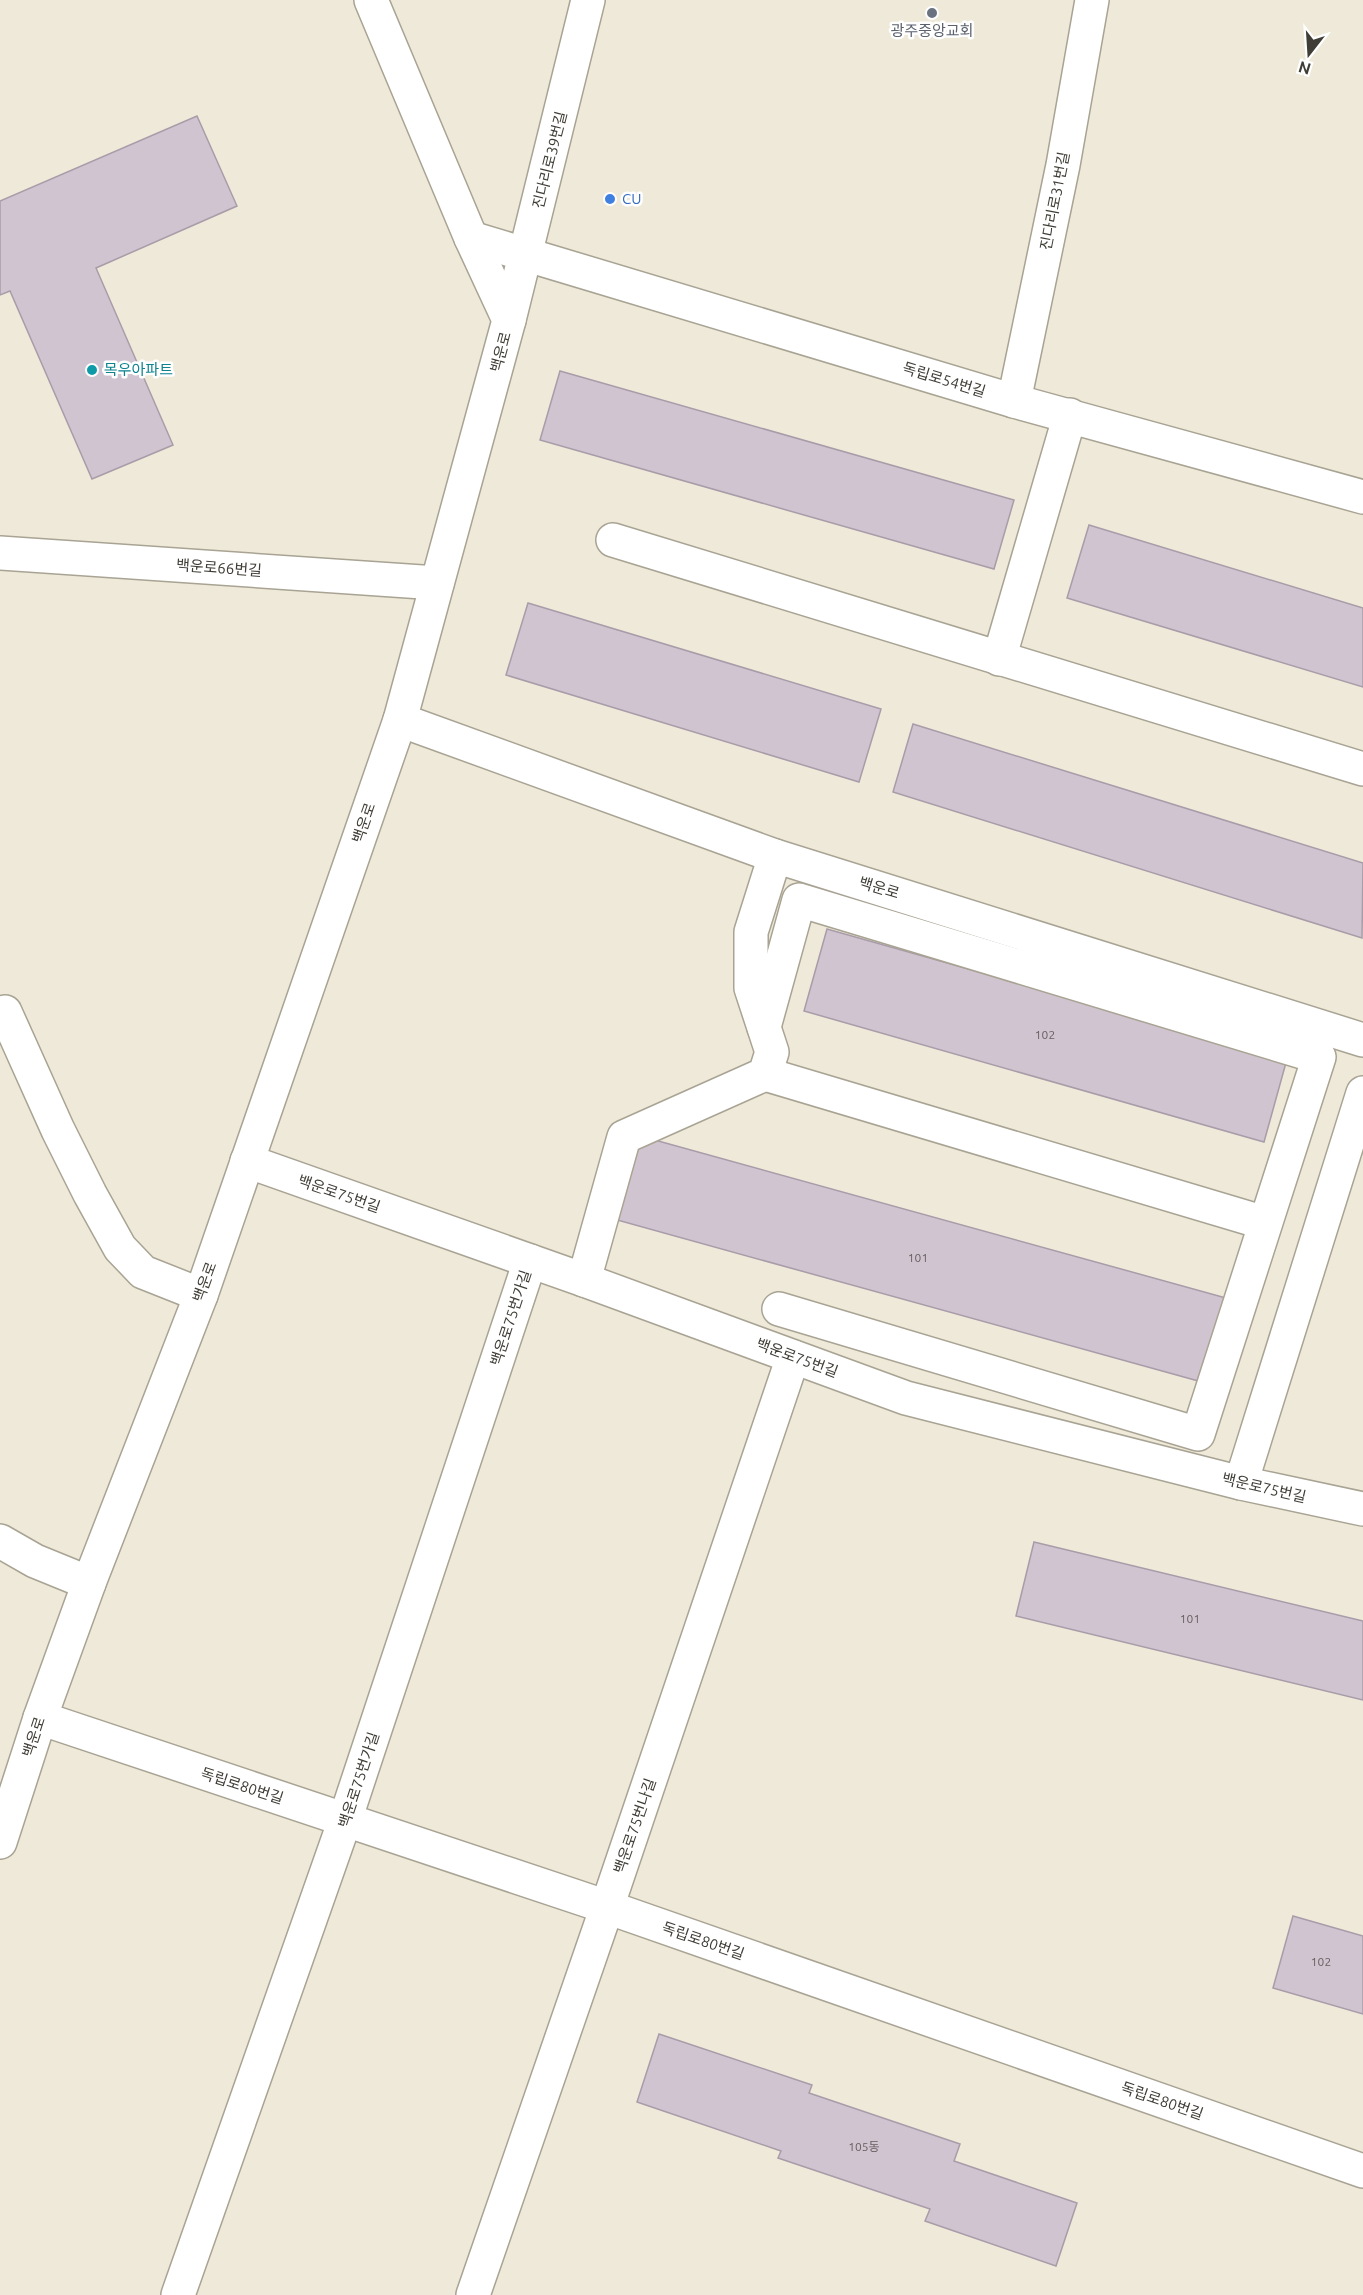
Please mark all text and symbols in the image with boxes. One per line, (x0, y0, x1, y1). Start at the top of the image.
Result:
marker: 광주중앙교회 (925, 6, 939, 20)
place label: 광주중앙교회 (891, 22, 973, 39)
north arrow (1279, 24, 1339, 84)
text: N (1296, 58, 1313, 79)
street label: 진다리로39번길 (529, 109, 570, 210)
street label: 진다리로31번길 (1037, 150, 1072, 251)
place label: CU (622, 190, 641, 207)
marker: CU (603, 192, 617, 206)
street label: 백운로 (487, 330, 514, 374)
street label: 독립로54번길 (901, 359, 988, 400)
place label: 목우아파트 (104, 361, 173, 378)
marker: 목우아파트 (85, 363, 99, 377)
street label: 백운로66번길 (176, 556, 262, 579)
street label: 백운로 (349, 800, 378, 845)
street label: 백운로 (857, 873, 901, 902)
house number: 102 (1035, 1028, 1055, 1041)
street label: 백운로75번길 (296, 1172, 383, 1216)
house number: 101 (908, 1251, 928, 1264)
street label: 백운로 (189, 1259, 220, 1304)
street label: 백운로75번가길 (487, 1268, 534, 1368)
street label: 백운로75번길 (754, 1335, 840, 1380)
street label: 백운로75번길 (1220, 1470, 1308, 1505)
house number: 101 (1180, 1612, 1200, 1625)
street label: 백운로 (19, 1715, 48, 1759)
street label: 백운로75번가길 (335, 1730, 382, 1830)
street label: 독립로80번길 (199, 1764, 286, 1807)
street label: 백운로75번나길 (610, 1776, 659, 1876)
street label: 독립로80번길 (660, 1919, 747, 1963)
house number: 102 (1311, 1955, 1331, 1968)
street label: 독립로80번길 (1119, 2079, 1206, 2123)
house number: 105동 (848, 2140, 880, 2153)

